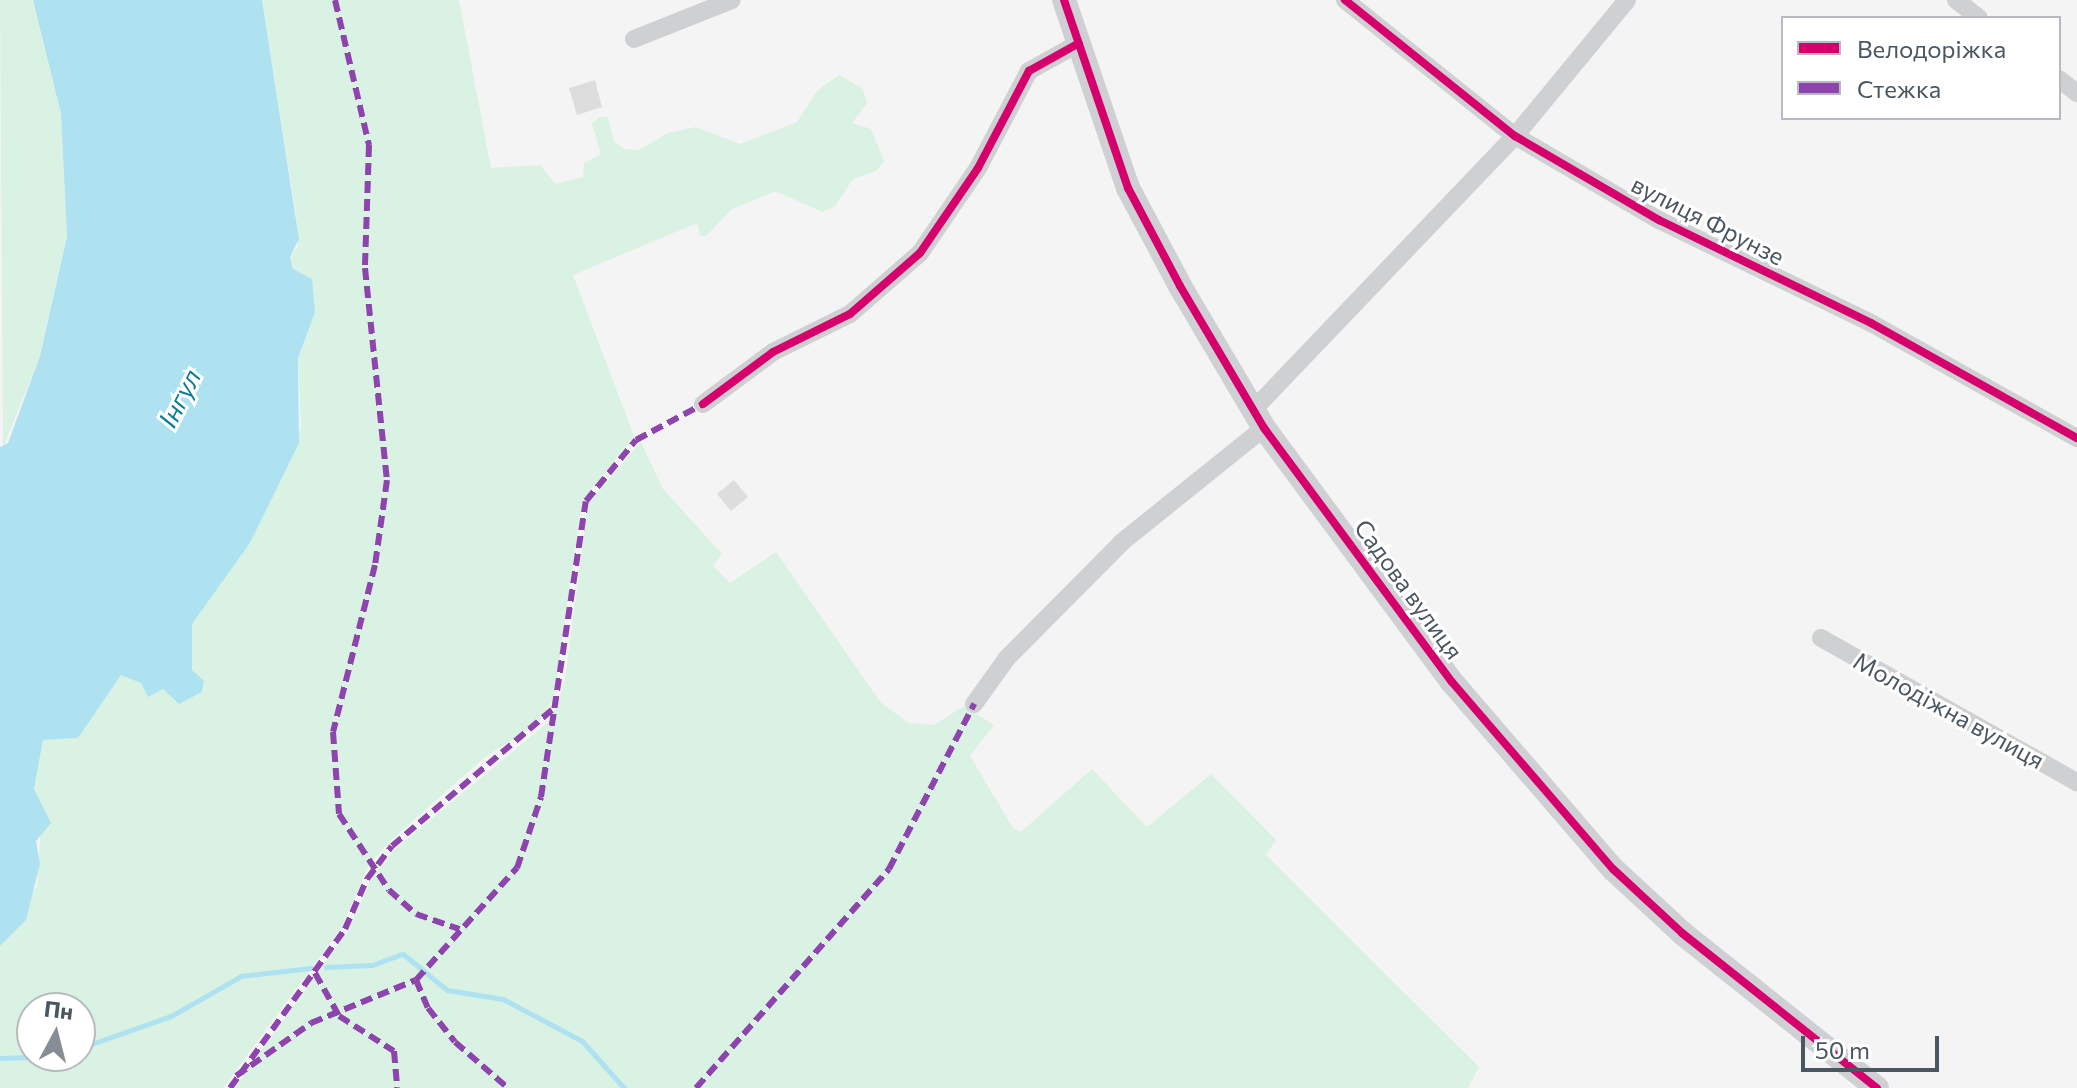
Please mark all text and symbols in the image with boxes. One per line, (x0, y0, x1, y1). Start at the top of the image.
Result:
legend (1781, 16, 2061, 120)
text: Велодоріжка (1857, 34, 2006, 63)
text: Стежка (1857, 74, 1941, 103)
street label: вулиця Фрунзе (1627, 169, 1789, 271)
water label: Інгул (151, 364, 207, 432)
street label: Садова вулиця (1349, 514, 1469, 664)
street label: Молодіжна вулиця (1849, 646, 2049, 774)
north arrow (16, 992, 96, 1072)
text: Пн (43, 994, 75, 1025)
scale bar (1805, 1020, 1943, 1070)
text: 50 m (1815, 1035, 1870, 1064)

